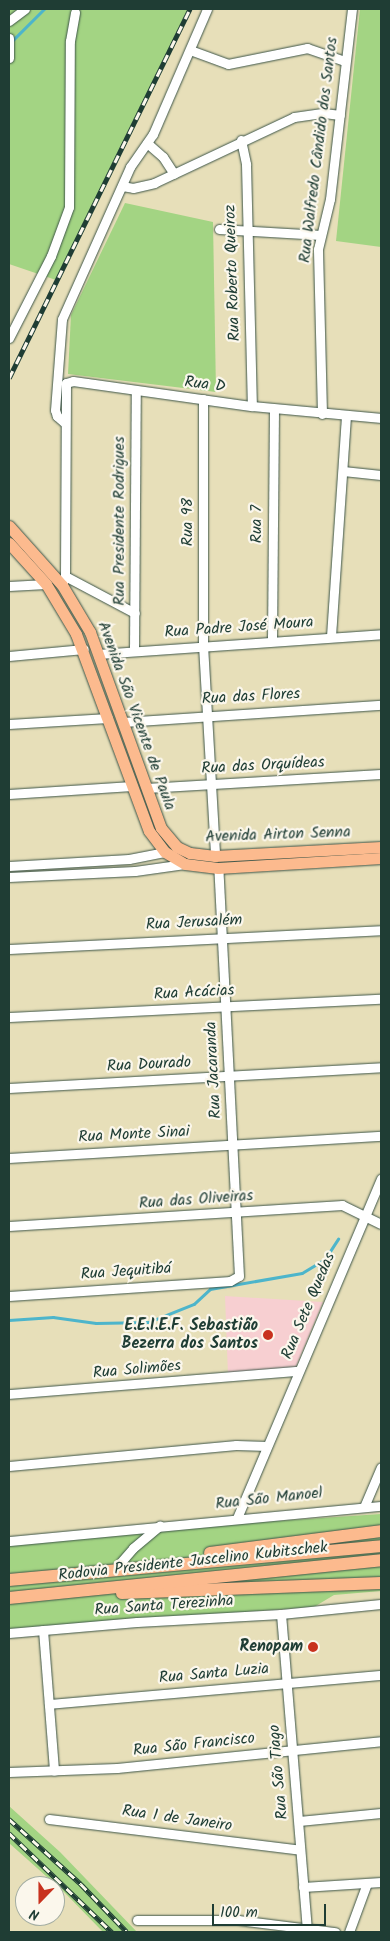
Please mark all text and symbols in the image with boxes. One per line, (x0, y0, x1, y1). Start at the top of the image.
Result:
street label: Rua Walfredo Cândido dos Santos (296, 36, 342, 264)
street label: Rua Roberto Queiroz (221, 204, 245, 342)
street label: Rua D (183, 373, 227, 397)
street label: Rua Presidente Rodrigues (110, 436, 130, 606)
street label: Rua 98 (178, 498, 198, 546)
street label: Rua 7 (247, 505, 267, 543)
street label: Rua Padre José Moura (164, 613, 314, 643)
street label: Avenida São Vicente de Paula (93, 619, 179, 813)
street label: Rua das Flores (201, 685, 301, 709)
street label: Rua das Orquídeas (201, 753, 325, 779)
street label: Avenida Airton Senna (205, 823, 351, 847)
street label: Rua Jerusalém (145, 911, 243, 935)
street label: Rua Acácias (153, 981, 235, 1005)
street label: Rua Jacaranda (202, 1021, 226, 1119)
street label: Rua Dourado (106, 1053, 192, 1077)
street label: Rua Monte Sinai (78, 1123, 190, 1147)
street label: Rua das Oliveiras (138, 1186, 254, 1214)
street label: Rua Sete Quedas (278, 1250, 340, 1362)
street label: Rua Jequitibá (80, 1259, 172, 1285)
place label: E.E.I.E.F. Sebastião Bezerra dos Santos (121, 1316, 258, 1354)
marker: E.E.I.E.F. Sebastião Bezerra dos Santos (262, 1329, 274, 1341)
street label: Rua Solimões (92, 1357, 182, 1383)
street label: Rua São Manoel (214, 1484, 324, 1514)
street label: Rodovia Presidente Juscelino Kubitschek (57, 1538, 329, 1586)
street label: Rua Santa Terezinha (94, 1592, 234, 1620)
place label: Renopam (240, 1637, 303, 1657)
marker: Renopam (307, 1641, 319, 1653)
street label: Rua Santa Luzia (158, 1660, 270, 1688)
street label: Rua São Tiago (265, 1724, 293, 1820)
street label: Rua São Francisco (132, 1729, 256, 1761)
street label: Rua 1 de Janeiro (121, 1802, 233, 1836)
north arrow (15, 1876, 65, 1926)
scale bar (215, 1894, 329, 1926)
text: 100 m (220, 1901, 258, 1925)
text: N (27, 1902, 43, 1926)

